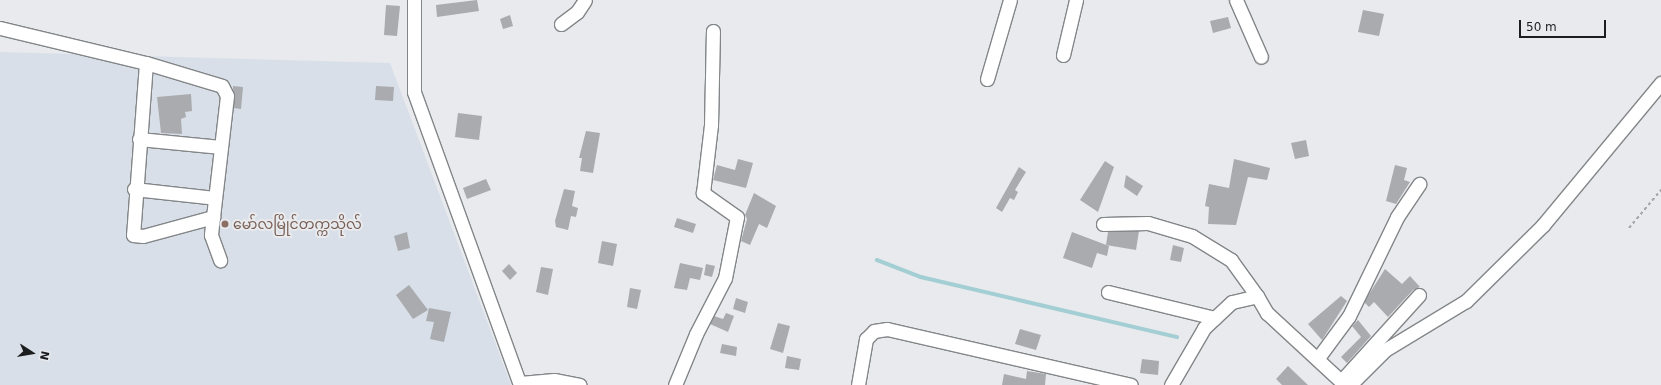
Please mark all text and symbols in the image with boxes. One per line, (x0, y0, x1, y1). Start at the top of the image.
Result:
scale bar (1521, 12, 1608, 38)
text: 50 m (1526, 20, 1557, 34)
place label: မော်လမြိုင်တက္ကသိုလ် (233, 216, 362, 232)
marker: မော်လမြိုင်တက္ကသိုလ် (220, 219, 230, 229)
north arrow (12, 333, 52, 373)
text: N (37, 350, 52, 361)

